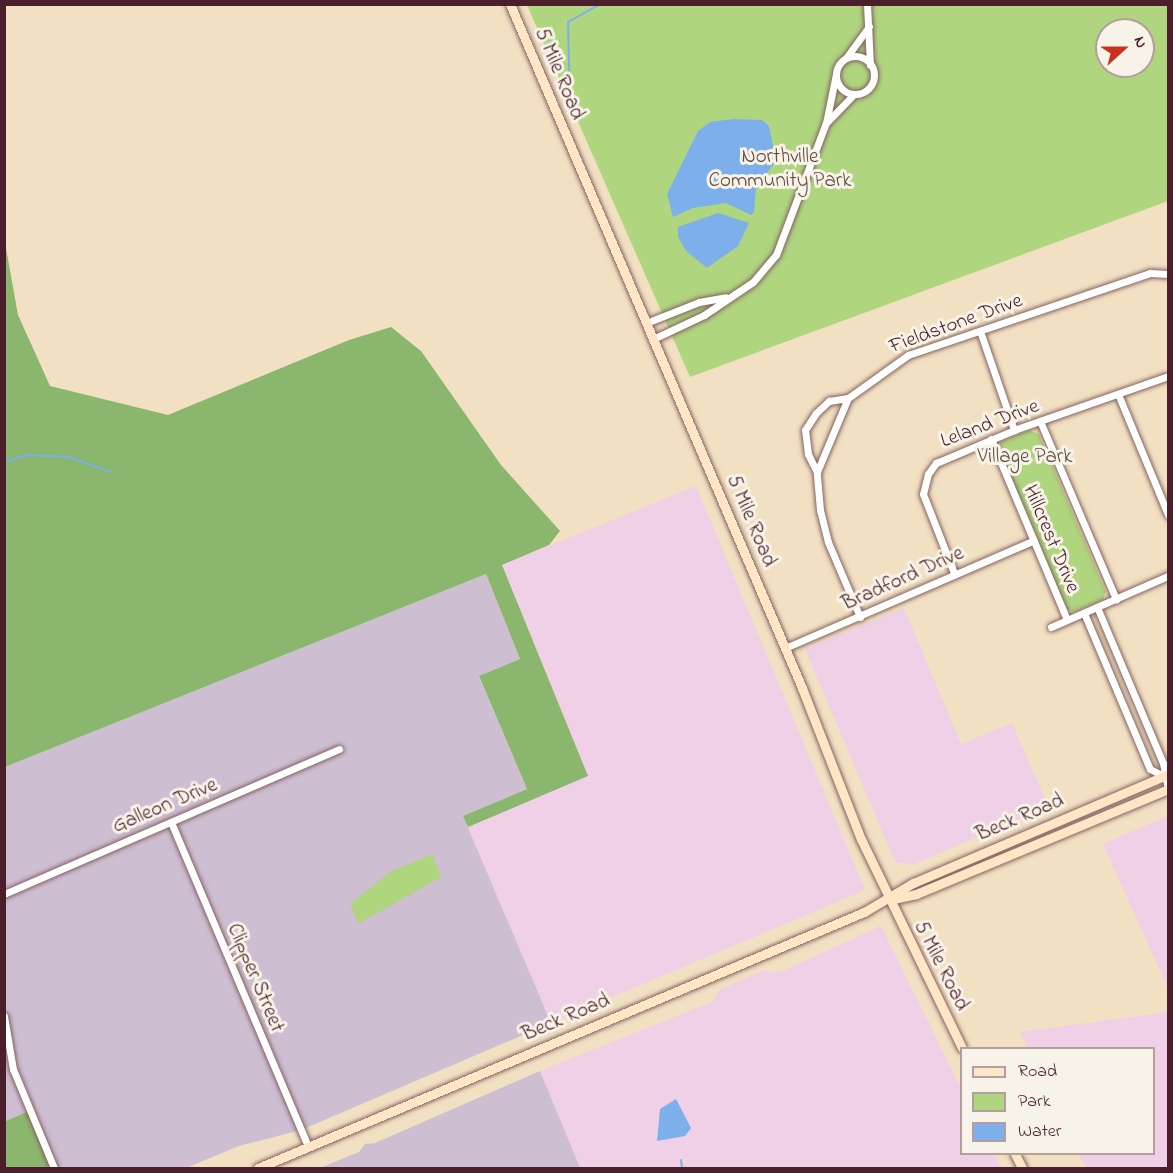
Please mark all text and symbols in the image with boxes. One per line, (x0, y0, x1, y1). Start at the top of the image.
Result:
north arrow (1095, 18, 1155, 78)
street label: 5 Mile Road (528, 24, 590, 124)
text: N (1127, 33, 1153, 52)
park label: Northville Community Park (708, 144, 852, 194)
street label: Fieldstone Drive (886, 288, 1026, 360)
street label: Leland Drive (937, 394, 1043, 454)
park label: Village Park (977, 444, 1073, 470)
street label: 5 Mile Road (720, 471, 782, 571)
street label: Hillcrest Drive (1017, 481, 1085, 597)
street label: Bradford Drive (838, 541, 968, 617)
street label: Galleon Drive (109, 773, 221, 839)
street label: Beck Road (972, 788, 1068, 848)
street label: 5 Mile Road (908, 917, 974, 1015)
street label: Clipper Street (221, 920, 289, 1036)
street label: Beck Road (518, 988, 614, 1048)
legend (960, 1047, 1155, 1155)
text: Road (1018, 1059, 1057, 1085)
text: Park (1018, 1089, 1051, 1115)
text: Water (1018, 1119, 1061, 1145)

